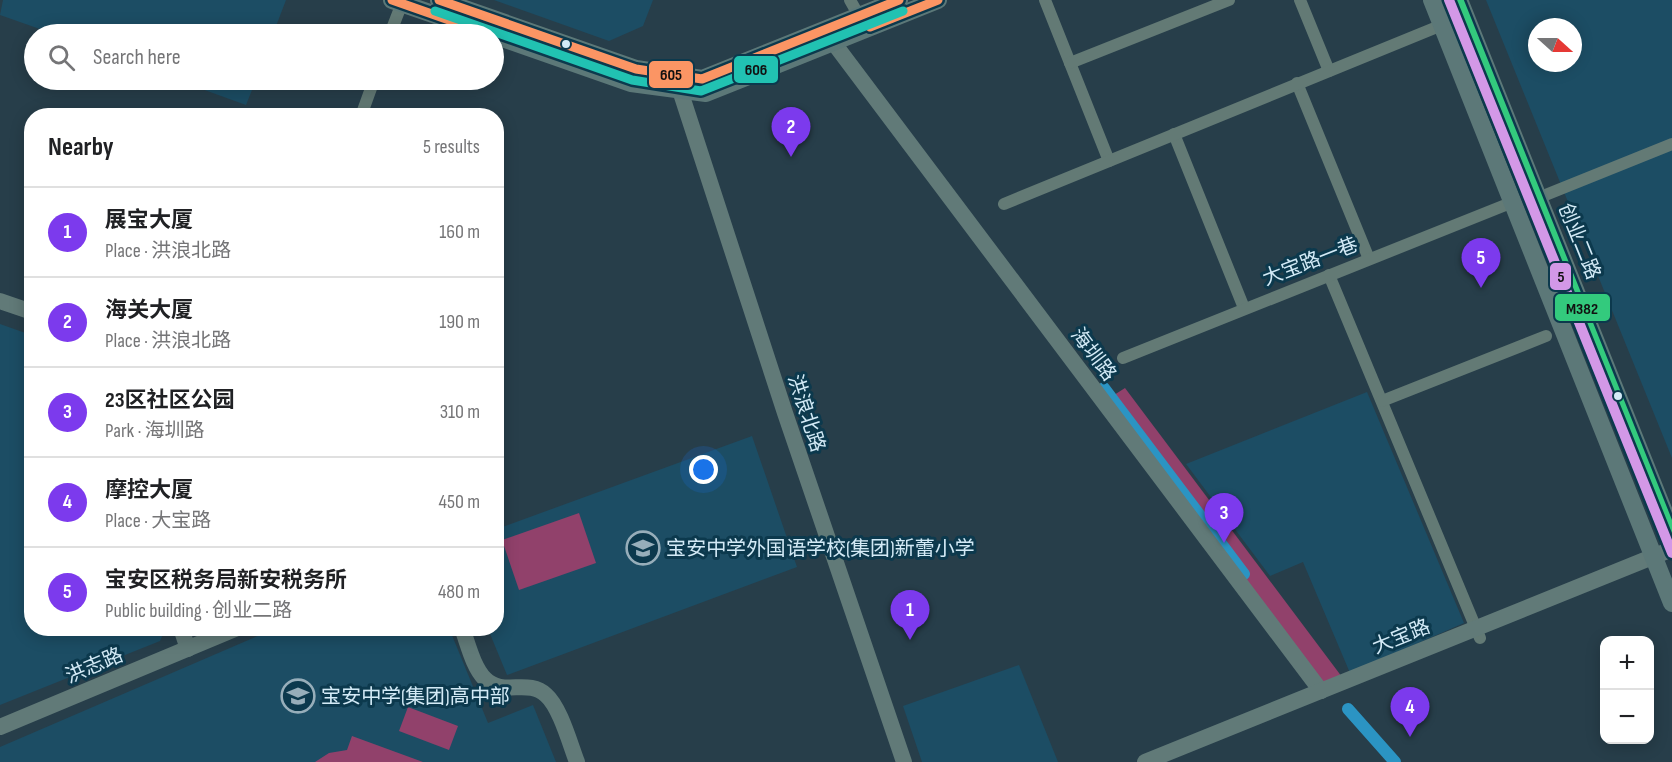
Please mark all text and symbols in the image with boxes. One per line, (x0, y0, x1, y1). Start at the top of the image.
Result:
north arrow (1528, 18, 1582, 72)
search box (24, 24, 504, 90)
unlabelled marker (560, 38, 572, 50)
icon: search (45, 41, 78, 74)
text: Search here (93, 44, 180, 71)
line badge: 606 (733, 55, 779, 84)
line badge: 605 (648, 60, 694, 89)
text: 606 (745, 61, 767, 80)
text: 605 (660, 66, 682, 85)
pin: 2 (772, 108, 810, 157)
text: Nearby (48, 132, 114, 163)
text: 5 results (423, 135, 480, 159)
street label: 创业二路 (1553, 200, 1605, 283)
text: 展宝大厦 (105, 207, 193, 234)
text: 1 (64, 220, 71, 244)
text: 160 m (439, 220, 480, 244)
street label: 大宝路一巷 (1259, 233, 1361, 291)
pin: 5 (1462, 238, 1500, 288)
text: Place · 洪浪北路 (105, 239, 231, 263)
line badge: 5 (1549, 262, 1572, 291)
text: 5 (1557, 268, 1565, 287)
line badge: M382 (1554, 293, 1611, 322)
text: 海关大厦 (105, 297, 193, 324)
text: M382 (1566, 300, 1598, 319)
text: 2 (63, 310, 72, 334)
text: 190 m (439, 310, 480, 334)
street label: 海圳路 (1066, 323, 1121, 386)
text: Place · 洪浪北路 (105, 329, 231, 353)
street label: 洪浪北路 (782, 372, 830, 455)
text: 23区社区公园 (105, 387, 235, 414)
unlabelled marker (1612, 390, 1624, 402)
text: 3 (63, 400, 72, 424)
text: 310 m (440, 400, 480, 424)
text: Park · 海圳路 (105, 419, 205, 443)
your location (689, 455, 718, 484)
text: 摩控大厦 (105, 477, 193, 504)
text: 4 (63, 490, 72, 514)
text: 450 m (439, 490, 480, 514)
pin: 3 (1204, 494, 1244, 543)
text: Place · 大宝路 (105, 509, 211, 533)
school or university icon: 宝安中学外国语学校(集团)新蕾小学 (625, 530, 661, 566)
place label: 宝安中学外国语学校(集团)新蕾小学 (666, 537, 975, 561)
text: 宝安区税务局新安税务所 (105, 567, 347, 594)
text: 5 (63, 580, 72, 604)
text: 480 m (438, 580, 480, 604)
pin: 1 (890, 590, 930, 640)
text: Public building · 创业二路 (105, 599, 292, 623)
street label: 大宝路 (1369, 615, 1434, 659)
map controls (1600, 636, 1654, 744)
button: + (1600, 636, 1654, 690)
street label: 洪志路 (62, 643, 127, 689)
school or university icon: 宝安中学(集团)高中部 (280, 678, 316, 714)
place label: 宝安中学(集团)高中部 (321, 685, 510, 709)
pin: 4 (1390, 688, 1430, 737)
button: − (1600, 690, 1654, 744)

